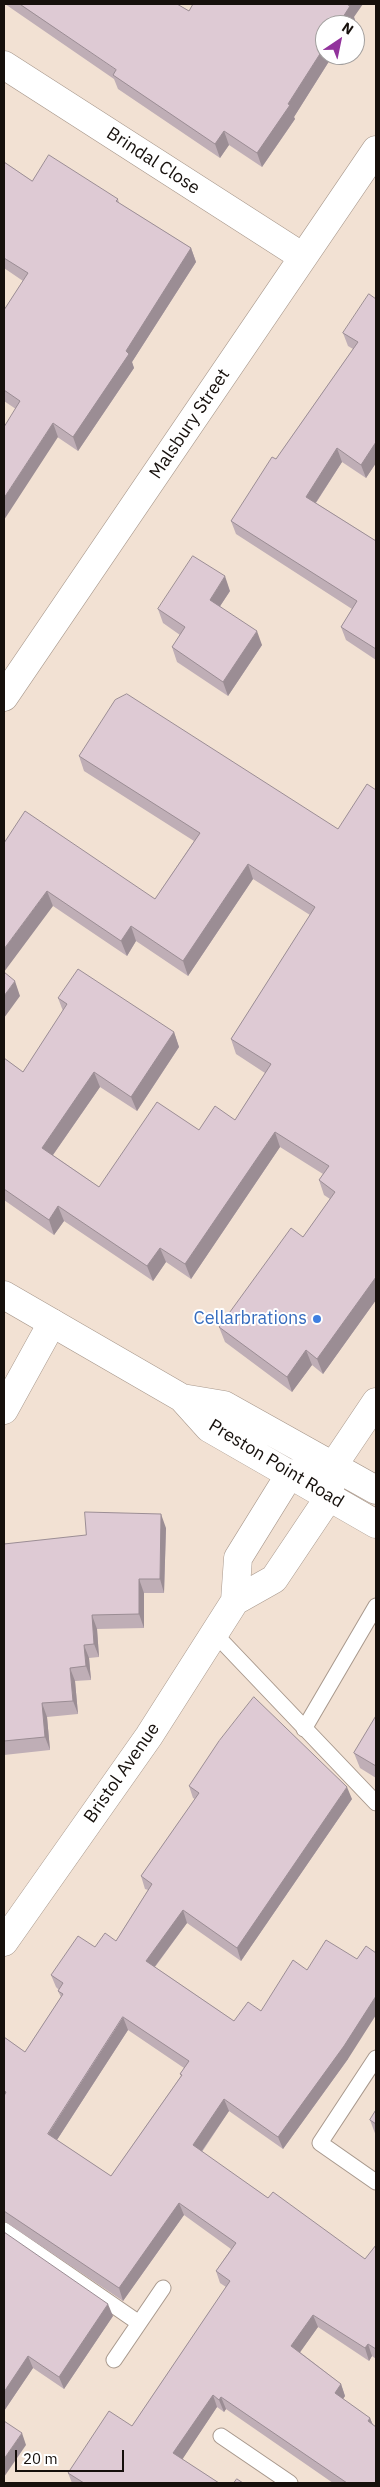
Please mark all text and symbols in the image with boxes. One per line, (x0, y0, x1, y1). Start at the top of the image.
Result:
north arrow (315, 15, 365, 65)
text: N (339, 18, 357, 39)
street label: Brindal Close (102, 123, 204, 199)
street label: Malsbury Street (145, 365, 235, 483)
place label: Cellarbrations (194, 1308, 307, 1330)
marker: Cellarbrations (311, 1313, 323, 1325)
street label: Preston Point Road (204, 1415, 348, 1513)
street label: Bristol Avenue (80, 1719, 164, 1827)
scale bar (18, 2440, 126, 2472)
text: 20 m (23, 2449, 58, 2468)

